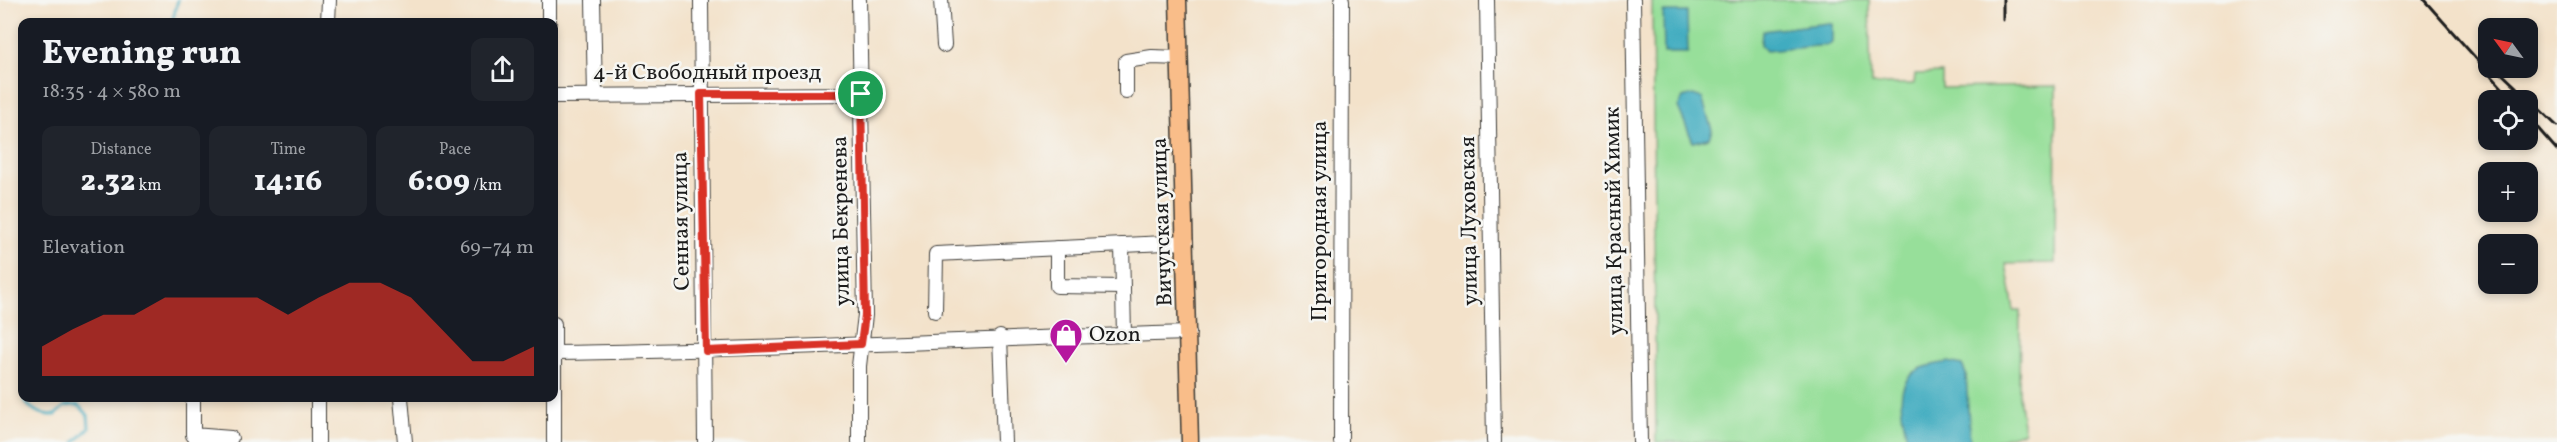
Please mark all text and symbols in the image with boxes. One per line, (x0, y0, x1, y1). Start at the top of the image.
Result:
north arrow (2478, 18, 2538, 78)
map controls (2478, 18, 2538, 294)
text: Evening run (42, 32, 241, 78)
button: share (471, 38, 534, 101)
street label: 4-й Свободный проезд (593, 58, 822, 89)
pin (835, 68, 886, 119)
icon: arrive (844, 77, 877, 110)
text: 18:35 · 4 × 580 m (42, 78, 181, 106)
button: locate (2478, 90, 2538, 150)
street label: улица Красный Химик (1597, 106, 1632, 336)
street label: Пригородная улица (1305, 120, 1336, 322)
street label: улица Бекренева (825, 136, 859, 306)
street label: улица Луховская (1453, 136, 1487, 306)
street label: Вичугская улица (1145, 137, 1181, 307)
text: Distance (90, 139, 152, 161)
text: Time (270, 139, 306, 161)
text: Pace (439, 139, 471, 161)
street label: Сенная улица (665, 151, 699, 291)
text: 2.32 (81, 161, 135, 203)
text: 14:16 (254, 161, 322, 203)
text: 6:09 (408, 161, 470, 203)
button: + (2478, 162, 2538, 222)
text: km (135, 175, 161, 197)
text: /km (470, 175, 502, 197)
text: Elevation (42, 234, 125, 262)
text: 69–74 m (460, 234, 534, 262)
button: − (2478, 234, 2538, 294)
shop icon: Ozon (1048, 317, 1084, 364)
place label: Ozon (1089, 320, 1141, 351)

